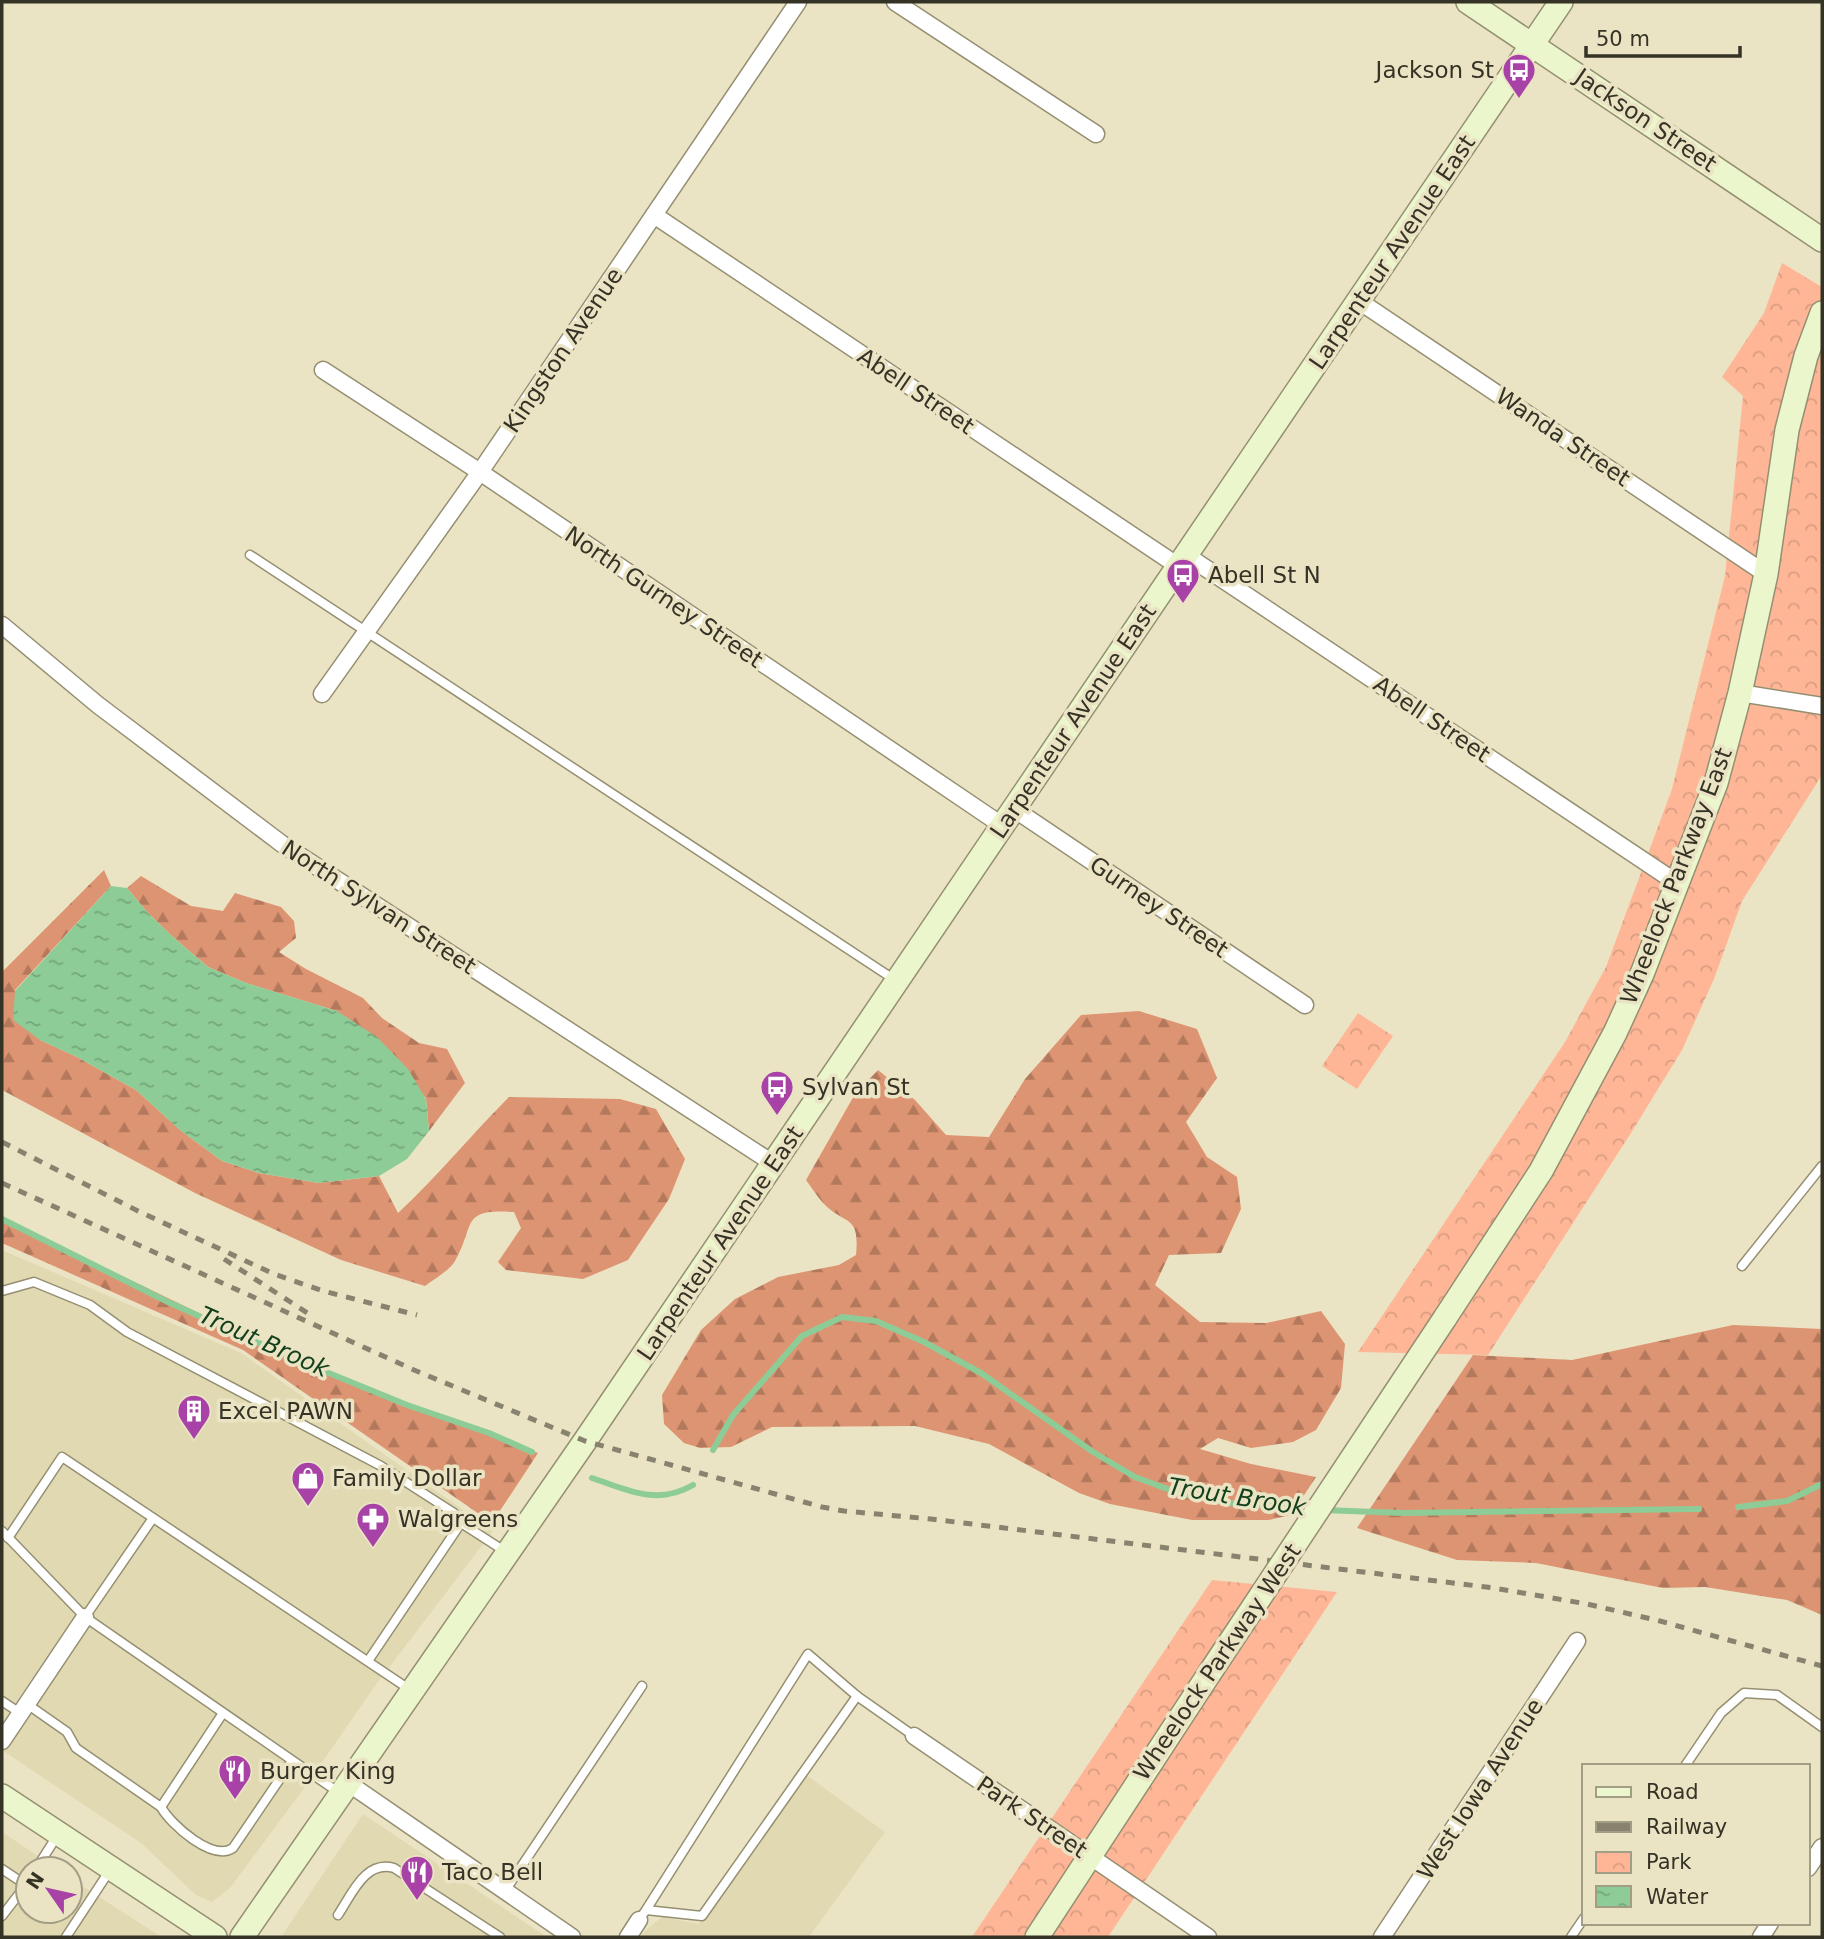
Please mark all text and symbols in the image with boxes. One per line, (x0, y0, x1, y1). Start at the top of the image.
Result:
scale bar (1586, 14, 1740, 58)
text: 50 m (1596, 27, 1650, 51)
bus stop icon: Jackson St (1500, 51, 1538, 100)
place label: Jackson St (1374, 57, 1494, 83)
street label: Jackson Street (1569, 62, 1722, 177)
street label: Larpenteur Avenue East (1304, 130, 1480, 374)
street label: Kingston Avenue (498, 263, 628, 437)
street label: Abell Street (853, 343, 979, 439)
street label: Wanda Street (1491, 383, 1635, 491)
street label: North Gurney Street (560, 521, 768, 673)
bus stop icon: Abell St N (1164, 556, 1202, 605)
place label: Abell St N (1208, 562, 1321, 588)
street label: Larpenteur Avenue East (985, 599, 1161, 843)
street label: Abell Street (1369, 671, 1495, 767)
street label: Wheelock Parkway East (1615, 744, 1737, 1008)
street label: North Sylvan Street (277, 835, 481, 979)
street label: Gurney Street (1085, 851, 1233, 963)
bus stop icon: Sylvan St (758, 1068, 796, 1117)
place label: Sylvan St (802, 1074, 910, 1100)
street label: Larpenteur Avenue East (632, 1121, 808, 1365)
water label: Trout Brook (195, 1301, 334, 1384)
building icon: Excel PAWN (175, 1392, 213, 1441)
place label: Excel PAWN (218, 1398, 353, 1424)
shop icon: Family Dollar (289, 1459, 327, 1508)
place label: Family Dollar (332, 1465, 482, 1491)
water label: Trout Brook (1166, 1472, 1309, 1522)
pharmacy icon: Walgreens (354, 1500, 392, 1549)
place label: Walgreens (398, 1506, 518, 1532)
street label: Wheelock Parkway West (1128, 1539, 1306, 1785)
street label: West Iowa Avenue (1412, 1694, 1548, 1884)
restaurant icon: Burger King (216, 1752, 254, 1801)
place label: Burger King (260, 1758, 396, 1784)
legend (1582, 1764, 1810, 1925)
street label: Park Street (972, 1771, 1092, 1863)
text: Road (1646, 1780, 1699, 1804)
text: Railway (1646, 1815, 1727, 1839)
text: Park (1646, 1850, 1692, 1874)
restaurant icon: Taco Bell (398, 1853, 436, 1902)
north arrow (14, 1855, 84, 1925)
place label: Taco Bell (441, 1859, 543, 1885)
text: N (21, 1868, 48, 1893)
text: Water (1646, 1885, 1708, 1909)

